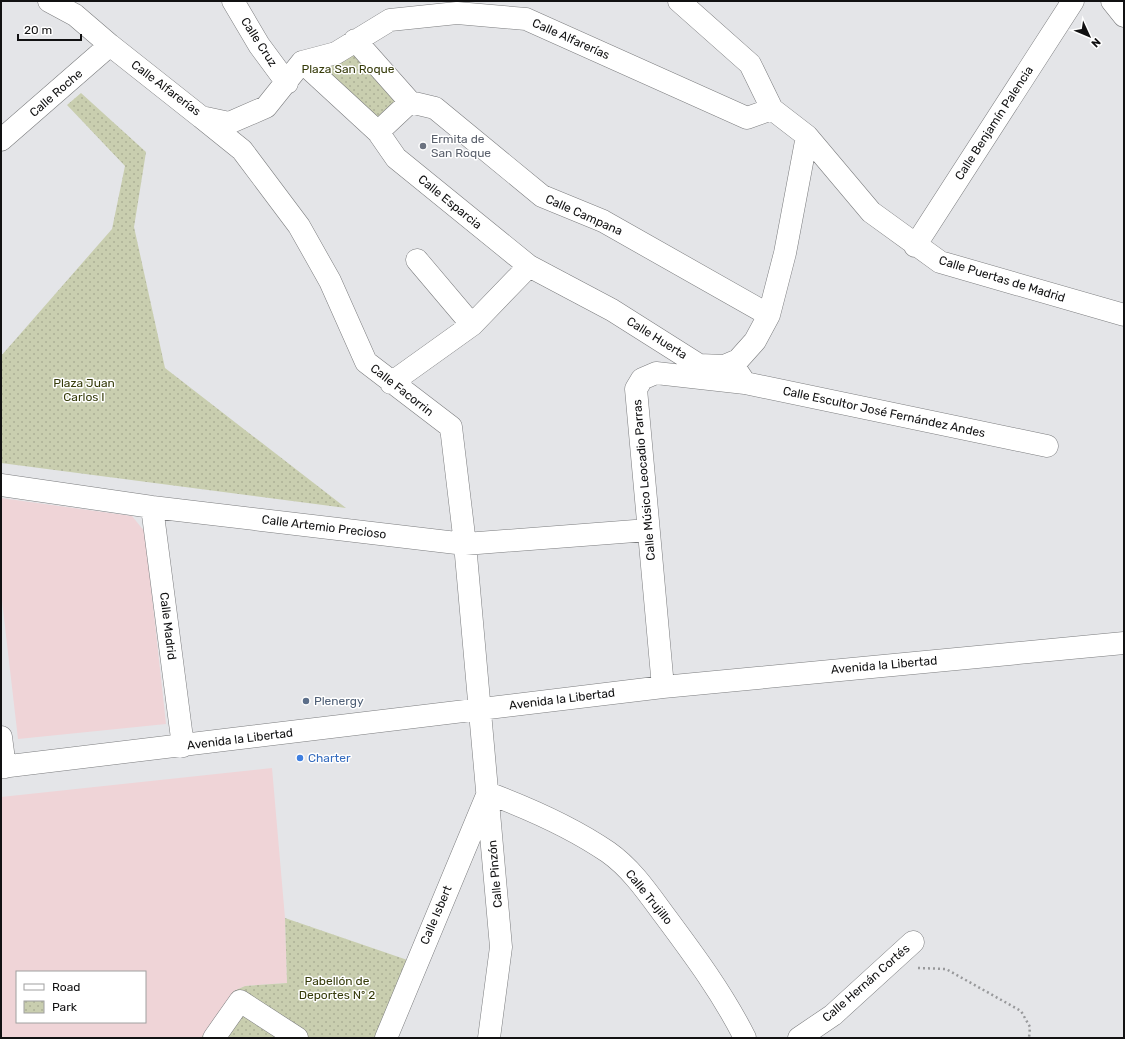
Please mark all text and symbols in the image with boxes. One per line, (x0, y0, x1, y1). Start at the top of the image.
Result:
street label: Calle Cruz (238, 15, 280, 69)
scale bar (18, 16, 81, 42)
street label: Calle Alfarerías (530, 16, 612, 62)
north arrow (1069, 16, 1109, 56)
text: 20 m (24, 23, 52, 37)
text: N (1088, 35, 1103, 50)
street label: Calle Alfarerías (129, 57, 203, 119)
park label: Plaza San Roque (302, 62, 395, 76)
street label: Calle Benjamín Palencia (952, 63, 1036, 183)
street label: Calle Roche (27, 66, 85, 120)
place label: Ermita de San Roque (431, 132, 491, 160)
marker: Ermita de San Roque (418, 141, 428, 151)
street label: Calle Esparcia (415, 172, 485, 232)
street label: Calle Campana (543, 192, 625, 238)
street label: Calle Puertas de Madrid (937, 253, 1067, 305)
street label: Calle Huerta (624, 314, 690, 362)
street label: Calle Facorrin (368, 361, 436, 419)
park label: Plaza Juan Carlos I (53, 376, 115, 404)
street label: Calle Escultor José Fernández Andes (782, 384, 986, 440)
street label: Calle Músico Leocadio Parras (630, 399, 658, 561)
street label: Calle Artemio Precioso (261, 512, 387, 542)
street label: Calle Madrid (157, 591, 179, 661)
street label: Avenida la Libertad (830, 653, 938, 677)
street label: Avenida la Libertad (508, 686, 616, 712)
place label: Plenergy (314, 694, 364, 708)
marker: Plenergy (301, 696, 311, 706)
street label: Avenida la Libertad (186, 726, 294, 752)
place label: Charter (308, 751, 351, 765)
marker: Charter (295, 753, 305, 763)
street label: Calle Pinzón (485, 839, 505, 909)
street label: Calle Trujillo (623, 867, 675, 927)
street label: Calle Isbert (417, 883, 455, 947)
street label: Calle Hernán Cortés (820, 941, 912, 1025)
legend (16, 971, 146, 1023)
park label: Pabellón de Deportes Nº 2 (299, 974, 375, 1002)
text: Road (52, 980, 80, 994)
text: Park (52, 1000, 78, 1014)

